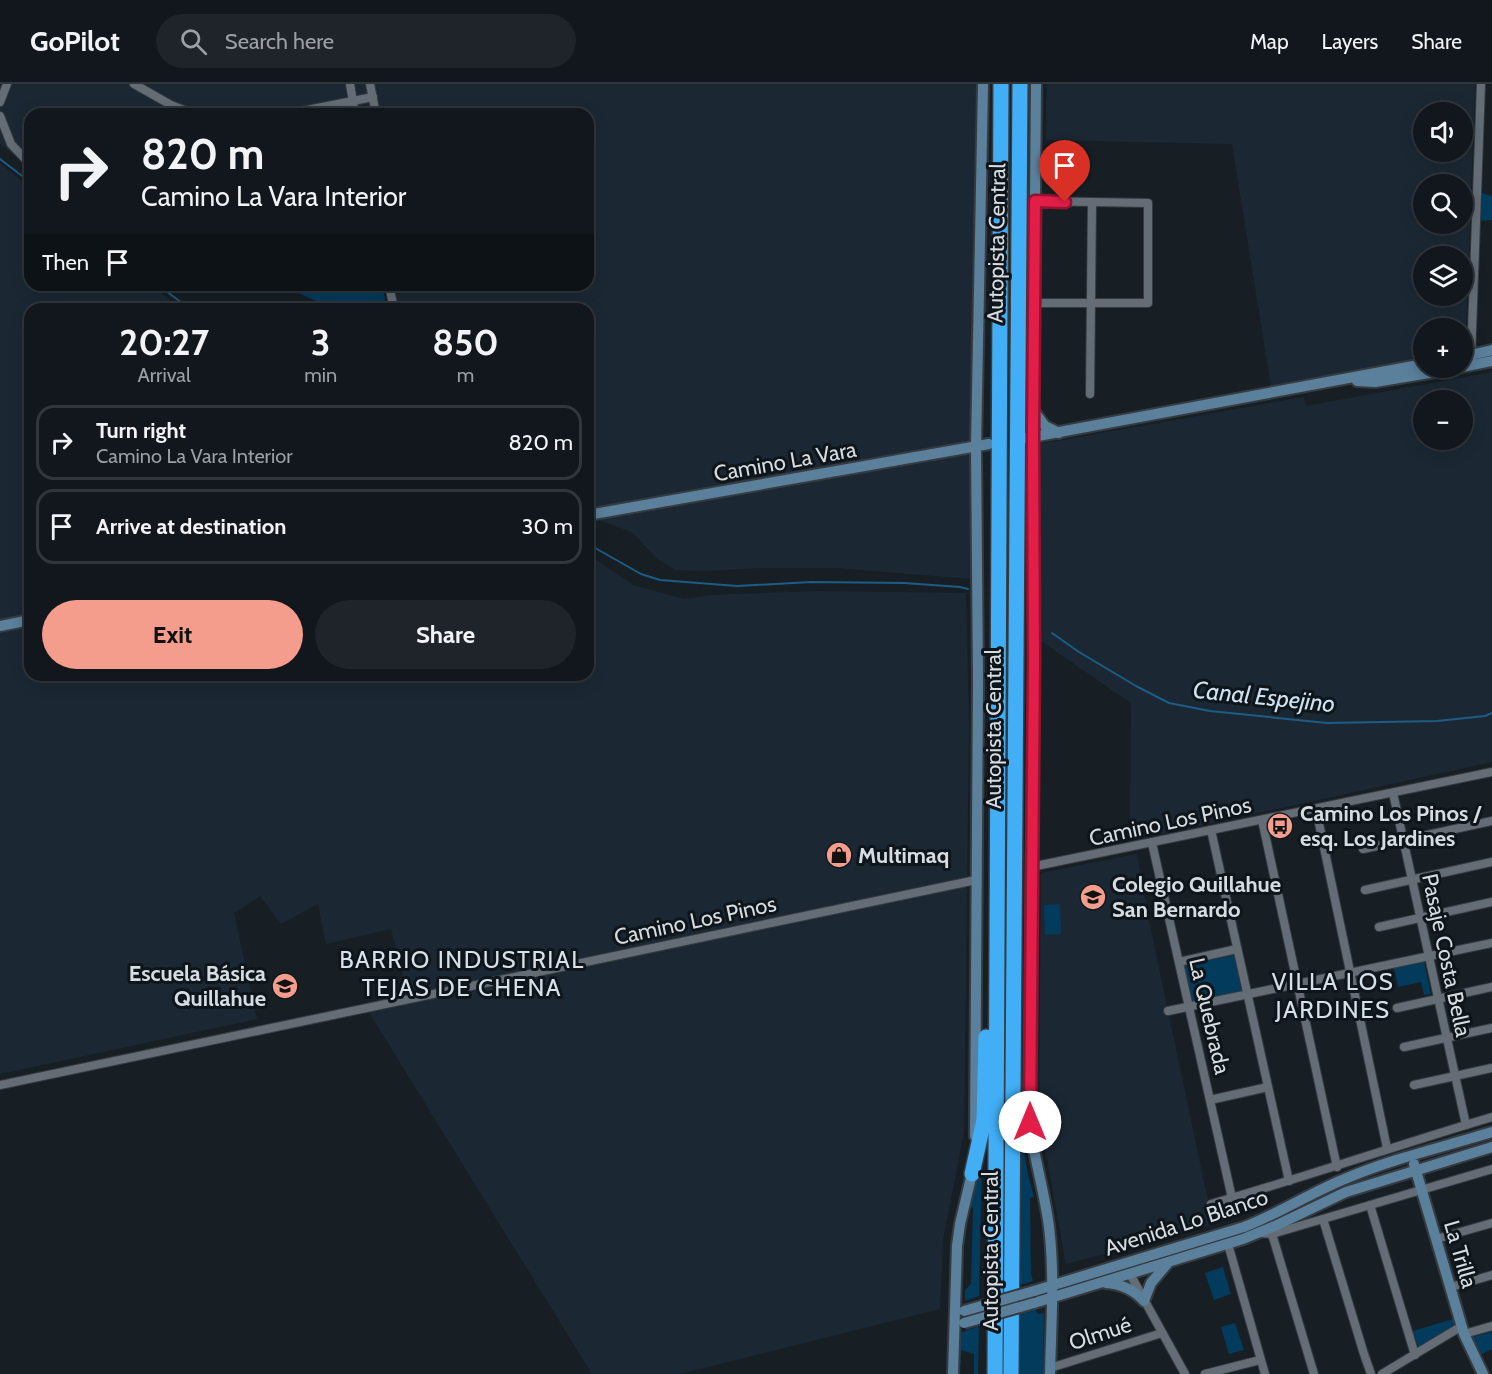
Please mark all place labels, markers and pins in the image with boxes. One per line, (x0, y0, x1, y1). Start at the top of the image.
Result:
pin (1039, 140, 1090, 202)
place label: Camino Los Pinos / esq. Los Jardines (1300, 800, 1482, 852)
bus stop icon: Camino Los Pinos / esq. Los Jardines (1265, 811, 1295, 841)
shop icon: Multimaq (824, 840, 854, 870)
place label: Multimaq (858, 842, 949, 869)
place label: Colegio Quillahue San Bernardo (1112, 871, 1281, 923)
school or university icon: Colegio Quillahue San Bernardo (1078, 882, 1108, 912)
place label: Escuela Básica Quillahue (129, 960, 266, 1012)
school or university icon: Escuela Básica Quillahue (270, 971, 300, 1001)

